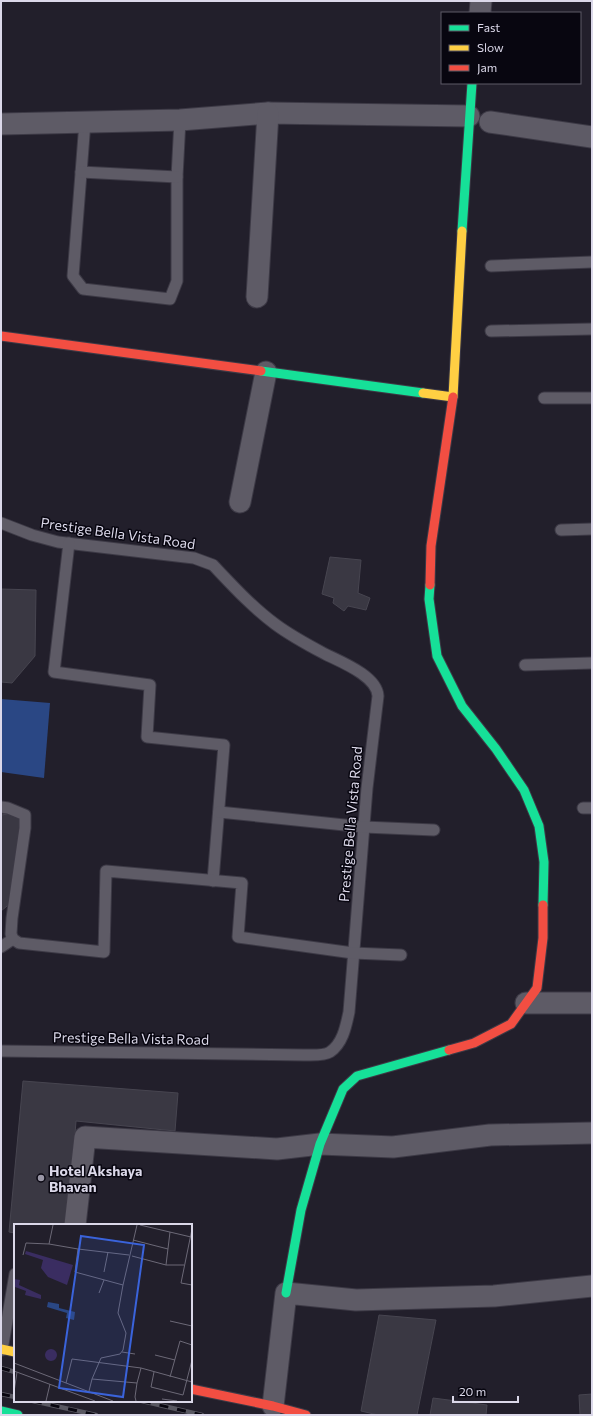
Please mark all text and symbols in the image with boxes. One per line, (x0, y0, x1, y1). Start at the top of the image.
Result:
legend (441, 12, 581, 84)
text: Fast (477, 20, 500, 34)
text: Slow (477, 40, 504, 54)
text: Jam (477, 60, 497, 75)
street label: Prestige Bella Vista Road (39, 514, 197, 552)
street label: Prestige Bella Vista Road (335, 745, 365, 903)
street label: Prestige Bella Vista Road (53, 1028, 209, 1048)
place label: Hotel Akshaya Bhavan (49, 1162, 142, 1195)
marker: Hotel Akshaya Bhavan (36, 1173, 46, 1183)
inset map (14, 1224, 192, 1402)
scale bar (453, 1378, 518, 1404)
text: 20 m (459, 1384, 486, 1398)

